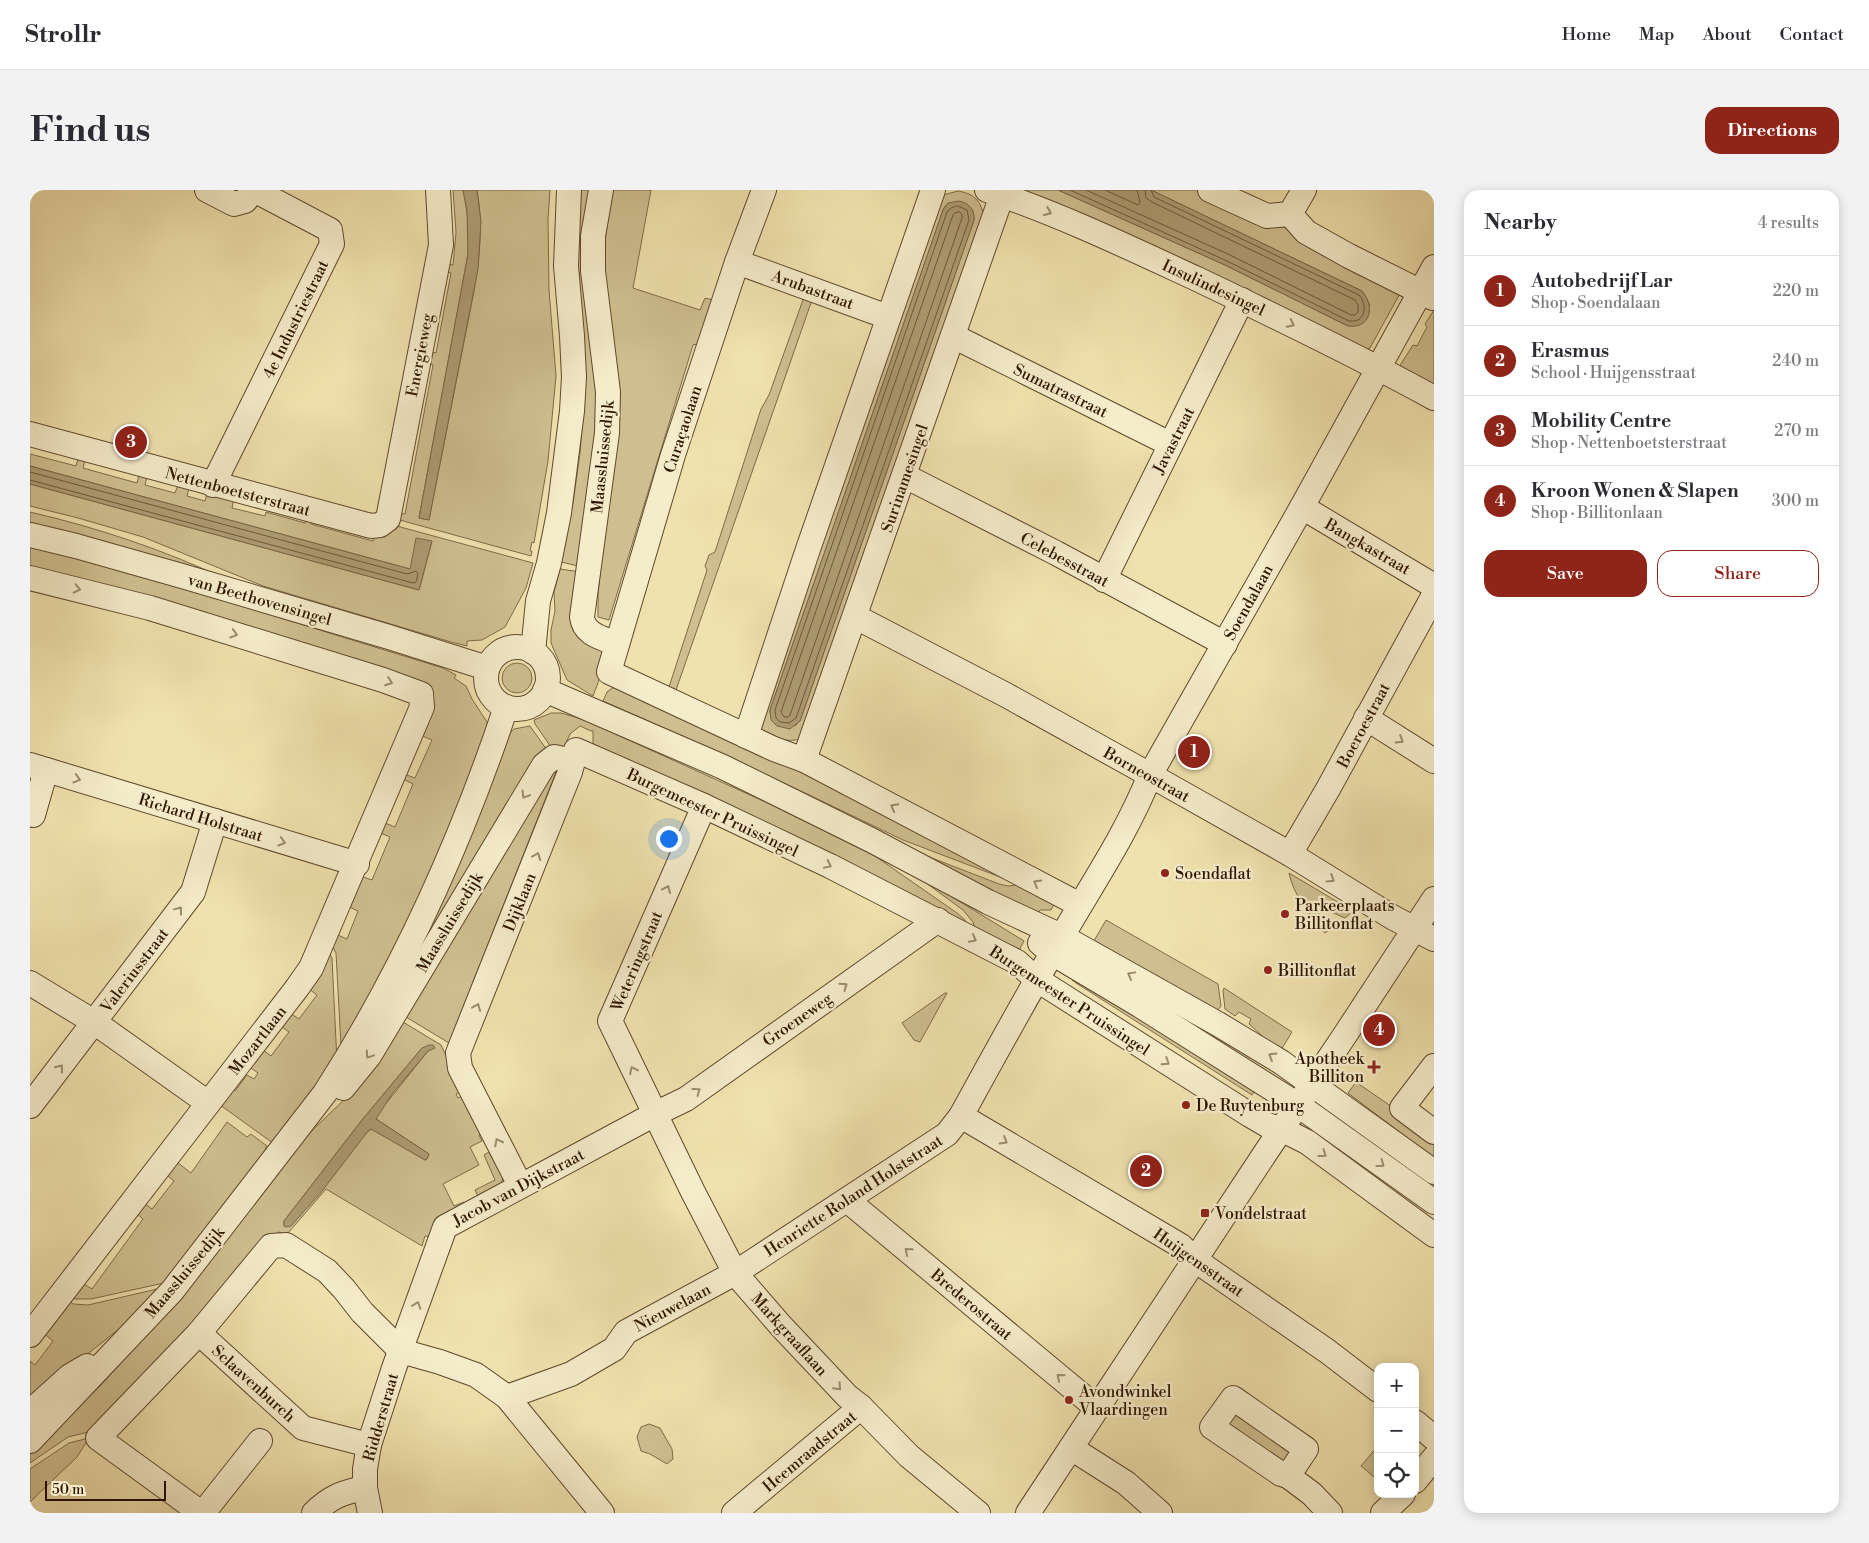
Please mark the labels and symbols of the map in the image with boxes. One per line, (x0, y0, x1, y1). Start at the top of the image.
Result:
one-way arrow (1043, 206, 1052, 217)
street label: Insulindesingel (1159, 255, 1268, 321)
street label: 4e Industriestraat (259, 257, 333, 382)
street label: Arubastraat (768, 265, 857, 314)
street label: Energieweg (402, 311, 438, 399)
one-way arrow (1286, 318, 1295, 328)
street label: Sumatrastraat (1010, 359, 1111, 423)
street label: Curaçaolaan (659, 383, 707, 476)
street label: Maassluissedijk (587, 398, 619, 514)
street label: Javastraat (1148, 403, 1199, 478)
street label: Surinamesingel (877, 421, 933, 535)
pin: 3 (115, 423, 147, 461)
street label: Nettenboetsterstraat (163, 463, 313, 521)
street label: Bangkastraat (1320, 514, 1414, 580)
street label: Celebesstraat (1017, 528, 1113, 592)
street label: Soendalaan (1220, 561, 1278, 644)
street label: van Beethovensingel (185, 570, 334, 630)
one-way arrow (73, 583, 82, 594)
one-way arrow (229, 628, 237, 638)
one-way arrow (384, 676, 393, 686)
street label: Boeroestraat (1333, 679, 1395, 772)
pin: 1 (1178, 733, 1210, 771)
one-way arrow (1394, 734, 1403, 743)
street label: Borneostraat (1099, 742, 1193, 807)
street label: Burgemeester Pruissingel (623, 764, 802, 862)
one-way arrow (72, 774, 80, 784)
street label: Richard Holstraat (136, 790, 266, 846)
one-way arrow (522, 790, 532, 799)
one-way arrow (890, 803, 899, 813)
your location (656, 826, 682, 852)
one-way arrow (278, 836, 286, 846)
one-way arrow (530, 852, 541, 861)
one-way arrow (823, 859, 832, 869)
place label: Soendaflat (1175, 864, 1252, 884)
street label: Maassluissedijk (412, 867, 488, 976)
marker: Soendaflat (1159, 867, 1171, 879)
street label: Dijklaan (499, 870, 541, 935)
one-way arrow (1326, 873, 1335, 883)
one-way arrow (1034, 879, 1043, 889)
one-way arrow (661, 885, 671, 894)
place label: Parkeerplaats Billitonflat (1294, 896, 1395, 934)
one-way arrow (173, 906, 182, 916)
street label: Weteringstraat (606, 908, 667, 1015)
marker: Parkeerplaats Billitonflat (1279, 908, 1291, 920)
street label: Valeriusstraat (96, 924, 173, 1018)
one-way arrow (967, 933, 976, 943)
street label: Burgemeester Pruissingel (985, 941, 1153, 1060)
place label: Billitonflat (1277, 961, 1357, 981)
marker: Billitonflat (1262, 964, 1274, 976)
one-way arrow (1128, 972, 1137, 982)
one-way arrow (838, 983, 848, 992)
street label: Groeneweg (759, 988, 837, 1051)
street label: Mozartlaan (224, 1002, 291, 1079)
one-way arrow (470, 1003, 481, 1012)
pin: 4 (1363, 1011, 1395, 1049)
one-way arrow (366, 1049, 375, 1059)
place label: Apotheek Billiton (1294, 1049, 1366, 1087)
one-way arrow (1269, 1053, 1278, 1063)
one-way arrow (1160, 1056, 1169, 1065)
marker: Apotheek Billiton (1368, 1061, 1380, 1073)
one-way arrow (54, 1065, 62, 1074)
one-way arrow (629, 1066, 640, 1075)
one-way arrow (691, 1088, 701, 1097)
place label: De Ruytenburg (1196, 1096, 1305, 1116)
marker: De Ruytenburg (1180, 1099, 1192, 1111)
street label: Henriette Roland Holststraat (760, 1130, 947, 1261)
one-way arrow (998, 1134, 1007, 1144)
one-way arrow (494, 1138, 504, 1147)
street label: Jacob van Dijkstraat (448, 1145, 588, 1232)
one-way arrow (1317, 1148, 1327, 1157)
pin: 2 (1130, 1152, 1162, 1190)
one-way arrow (1375, 1158, 1384, 1166)
place label: Vondelstraat (1214, 1204, 1307, 1224)
marker: Vondelstraat (1199, 1207, 1211, 1219)
street label: Maassluissedijk (141, 1222, 230, 1322)
street label: Huijgensstraat (1149, 1224, 1248, 1302)
one-way arrow (905, 1248, 914, 1256)
street label: Brederostraat (926, 1264, 1017, 1345)
street label: Nieuwelaan (631, 1279, 715, 1336)
street label: Markgraaflaan (747, 1289, 832, 1381)
one-way arrow (411, 1301, 421, 1310)
street label: Sclaavenburch (207, 1341, 300, 1427)
street label: Ridderstraat (359, 1370, 403, 1464)
one-way arrow (1057, 1374, 1066, 1382)
one-way arrow (832, 1381, 841, 1390)
place label: Avondwinkel Vlaardingen (1078, 1382, 1172, 1420)
marker: Avondwinkel Vlaardingen (1063, 1394, 1075, 1406)
street label: Heemraadstraat (759, 1406, 861, 1497)
scale bar (45, 1478, 166, 1501)

